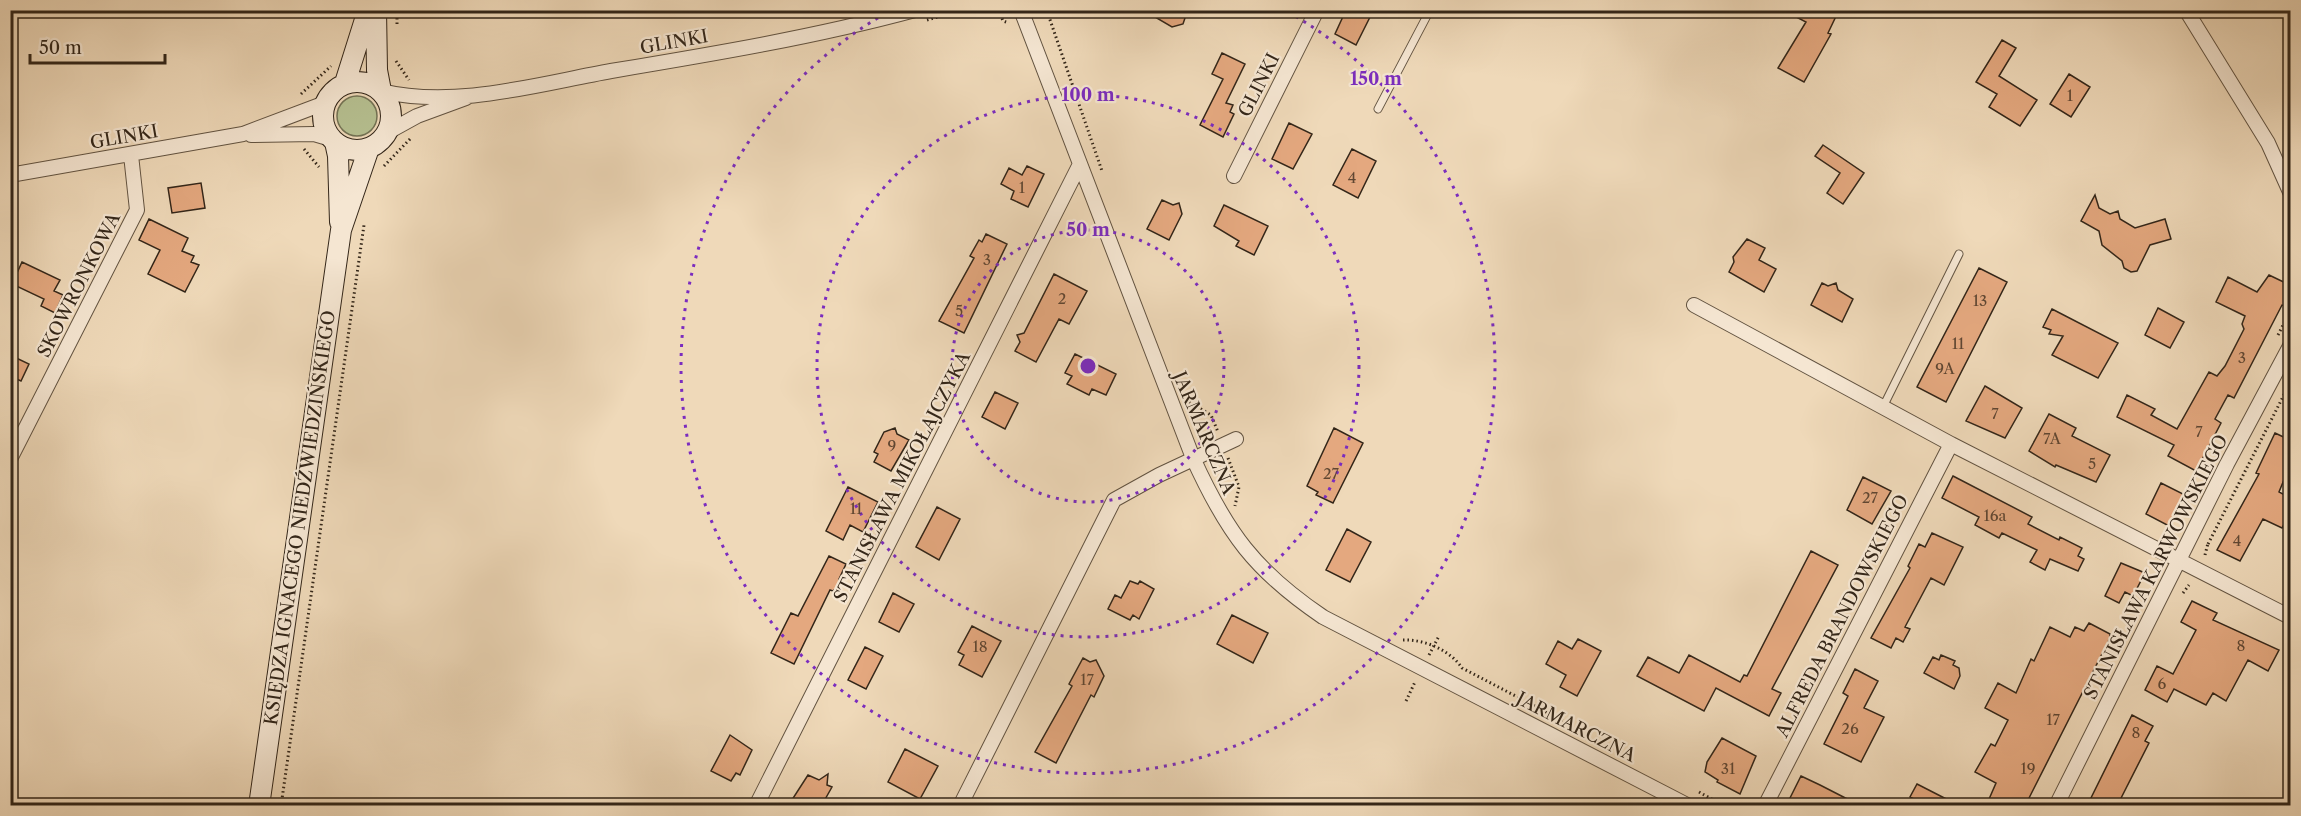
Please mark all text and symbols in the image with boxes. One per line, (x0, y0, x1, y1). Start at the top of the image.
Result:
street label: GLINKI (638, 25, 710, 59)
scale bar (30, 27, 165, 65)
text: 50 m (39, 37, 82, 59)
street label: GLINKI (1234, 49, 1284, 121)
text: 150 m (1350, 68, 1402, 90)
text: 100 m (1061, 84, 1115, 106)
house number: 1 (2067, 86, 2074, 105)
street label: GLINKI (88, 120, 160, 154)
house number: 4 (1348, 168, 1356, 187)
house number: 1 (1019, 178, 1026, 197)
street label: SKOWRONKOWA (33, 208, 125, 361)
text: 50 m (1066, 219, 1110, 241)
house number: 3 (983, 250, 991, 269)
house number: 2 (1058, 289, 1066, 308)
house number: 13 (1973, 291, 1987, 310)
house number: 5 (955, 301, 963, 320)
street label: KSIĘDZA IGNACEGO NIEDŹWIEDZIŃSKIEGO (259, 309, 340, 727)
house number: 11 (1952, 334, 1965, 353)
street label: STANISŁAWA MIKOŁAJCZYKA (829, 347, 975, 606)
house number: 3 (2238, 348, 2246, 367)
centre of rings (1078, 356, 1098, 376)
house number: 9A (1935, 359, 1956, 378)
street label: JARMARCZNA (1167, 365, 1240, 498)
house number: 7 (1991, 404, 1999, 423)
house number: 7 (2195, 422, 2203, 441)
house number: 7A (2043, 429, 2062, 448)
street label: STANISŁAWA KARWOWSKIEGO (2079, 431, 2233, 703)
house number: 9 (888, 436, 896, 455)
house number: 5 (2088, 454, 2096, 473)
house number: 27 (1323, 464, 1340, 483)
house number: 27 (1862, 488, 1879, 507)
street label: ALFREDA BRANDOWSKIEGO (1771, 491, 1913, 742)
house number: 11 (850, 499, 863, 518)
house number: 16a (1983, 506, 2007, 525)
house number: 4 (2233, 531, 2241, 550)
house number: 8 (2237, 636, 2246, 655)
house number: 18 (972, 637, 988, 656)
house number: 17 (1080, 670, 1094, 689)
house number: 6 (2158, 674, 2167, 693)
street label: JARMARCZNA (1510, 686, 1640, 767)
house number: 17 (2046, 710, 2060, 729)
house number: 26 (1841, 719, 1859, 738)
house number: 8 (2132, 723, 2141, 742)
house number: 31 (1721, 759, 1736, 778)
house number: 19 (2020, 759, 2036, 778)

